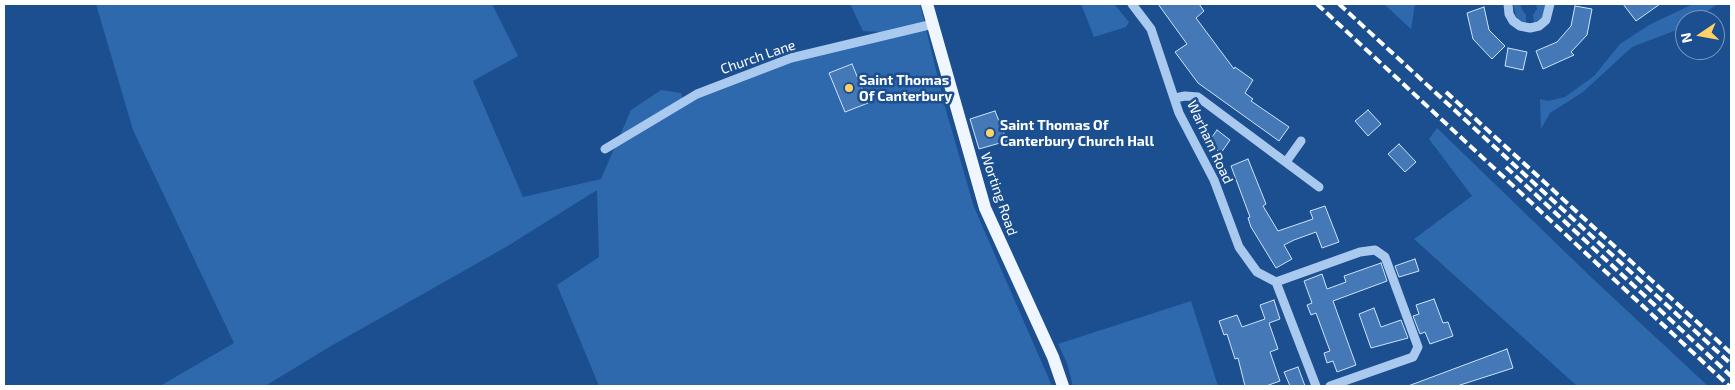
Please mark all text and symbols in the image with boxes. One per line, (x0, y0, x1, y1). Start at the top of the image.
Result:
north arrow (1675, 10, 1725, 60)
text: N (1676, 31, 1695, 45)
street label: Church Lane (718, 36, 798, 78)
place label: Saint Thomas Of Canterbury (859, 72, 952, 104)
marker: Saint Thomas Of Canterbury (843, 82, 855, 94)
street label: Warham Road (1183, 98, 1237, 186)
place label: Saint Thomas Of Canterbury Church Hall (1000, 117, 1154, 150)
marker: Saint Thomas Of Canterbury Church Hall (984, 127, 996, 139)
street label: Worting Road (977, 150, 1021, 238)

